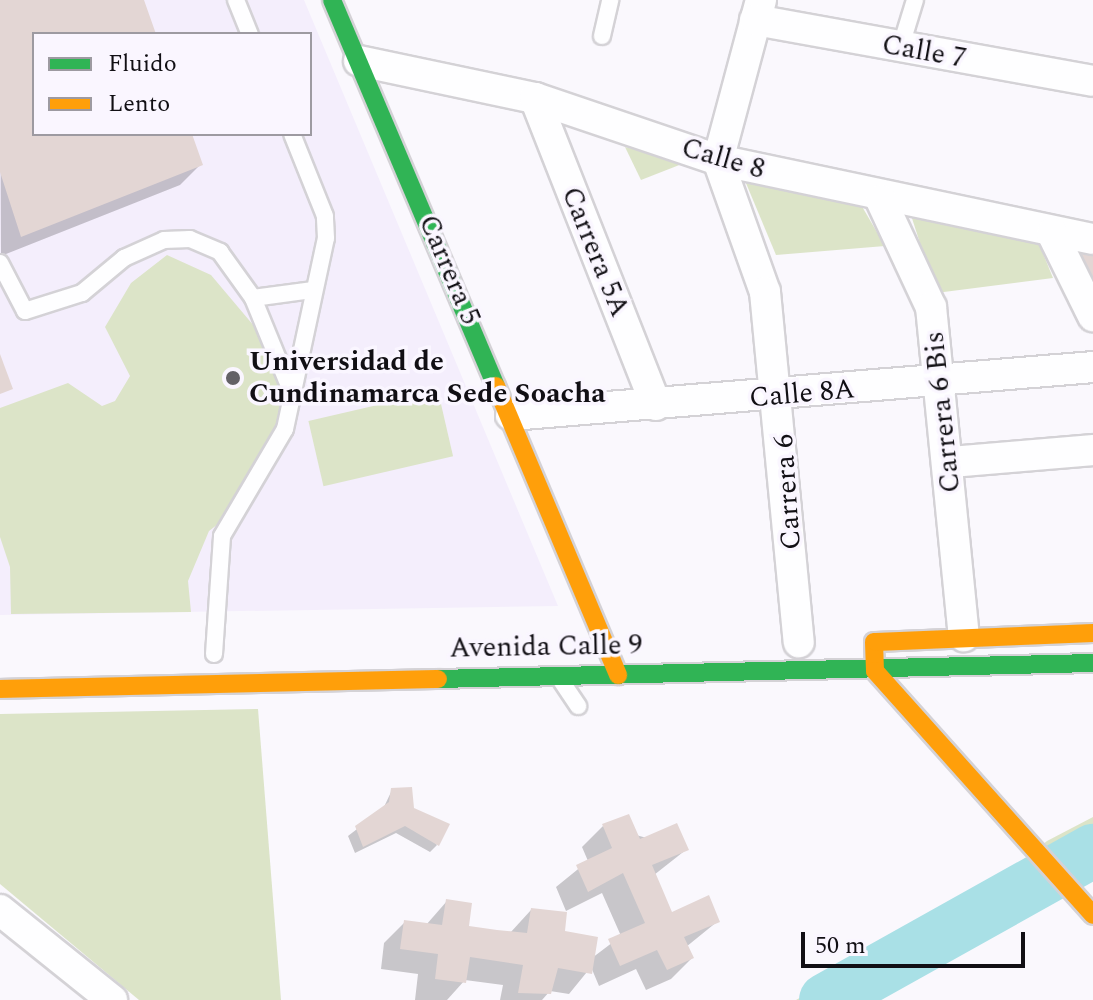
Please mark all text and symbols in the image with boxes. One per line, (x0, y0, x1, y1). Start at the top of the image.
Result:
street label: Calle 7 (879, 28, 969, 76)
legend (32, 32, 312, 136)
text: Fluido (108, 46, 177, 82)
text: Lento (108, 86, 170, 122)
street label: Calle 8 (678, 131, 768, 187)
street label: Carrera 5A (554, 182, 636, 322)
street label: Carrera 5 (411, 210, 487, 330)
street label: Carrera 6 Bis (918, 330, 968, 494)
place label: Universidad de Cundinamarca Sede Soacha (249, 345, 606, 411)
marker: Universidad de Cundinamarca Sede Soacha (224, 369, 242, 387)
street label: Calle 8A (748, 373, 856, 415)
street label: Carrera 6 (767, 433, 809, 551)
street label: Avenida Calle 9 (449, 629, 643, 665)
scale bar (805, 916, 1029, 966)
text: 50 m (815, 928, 866, 964)

